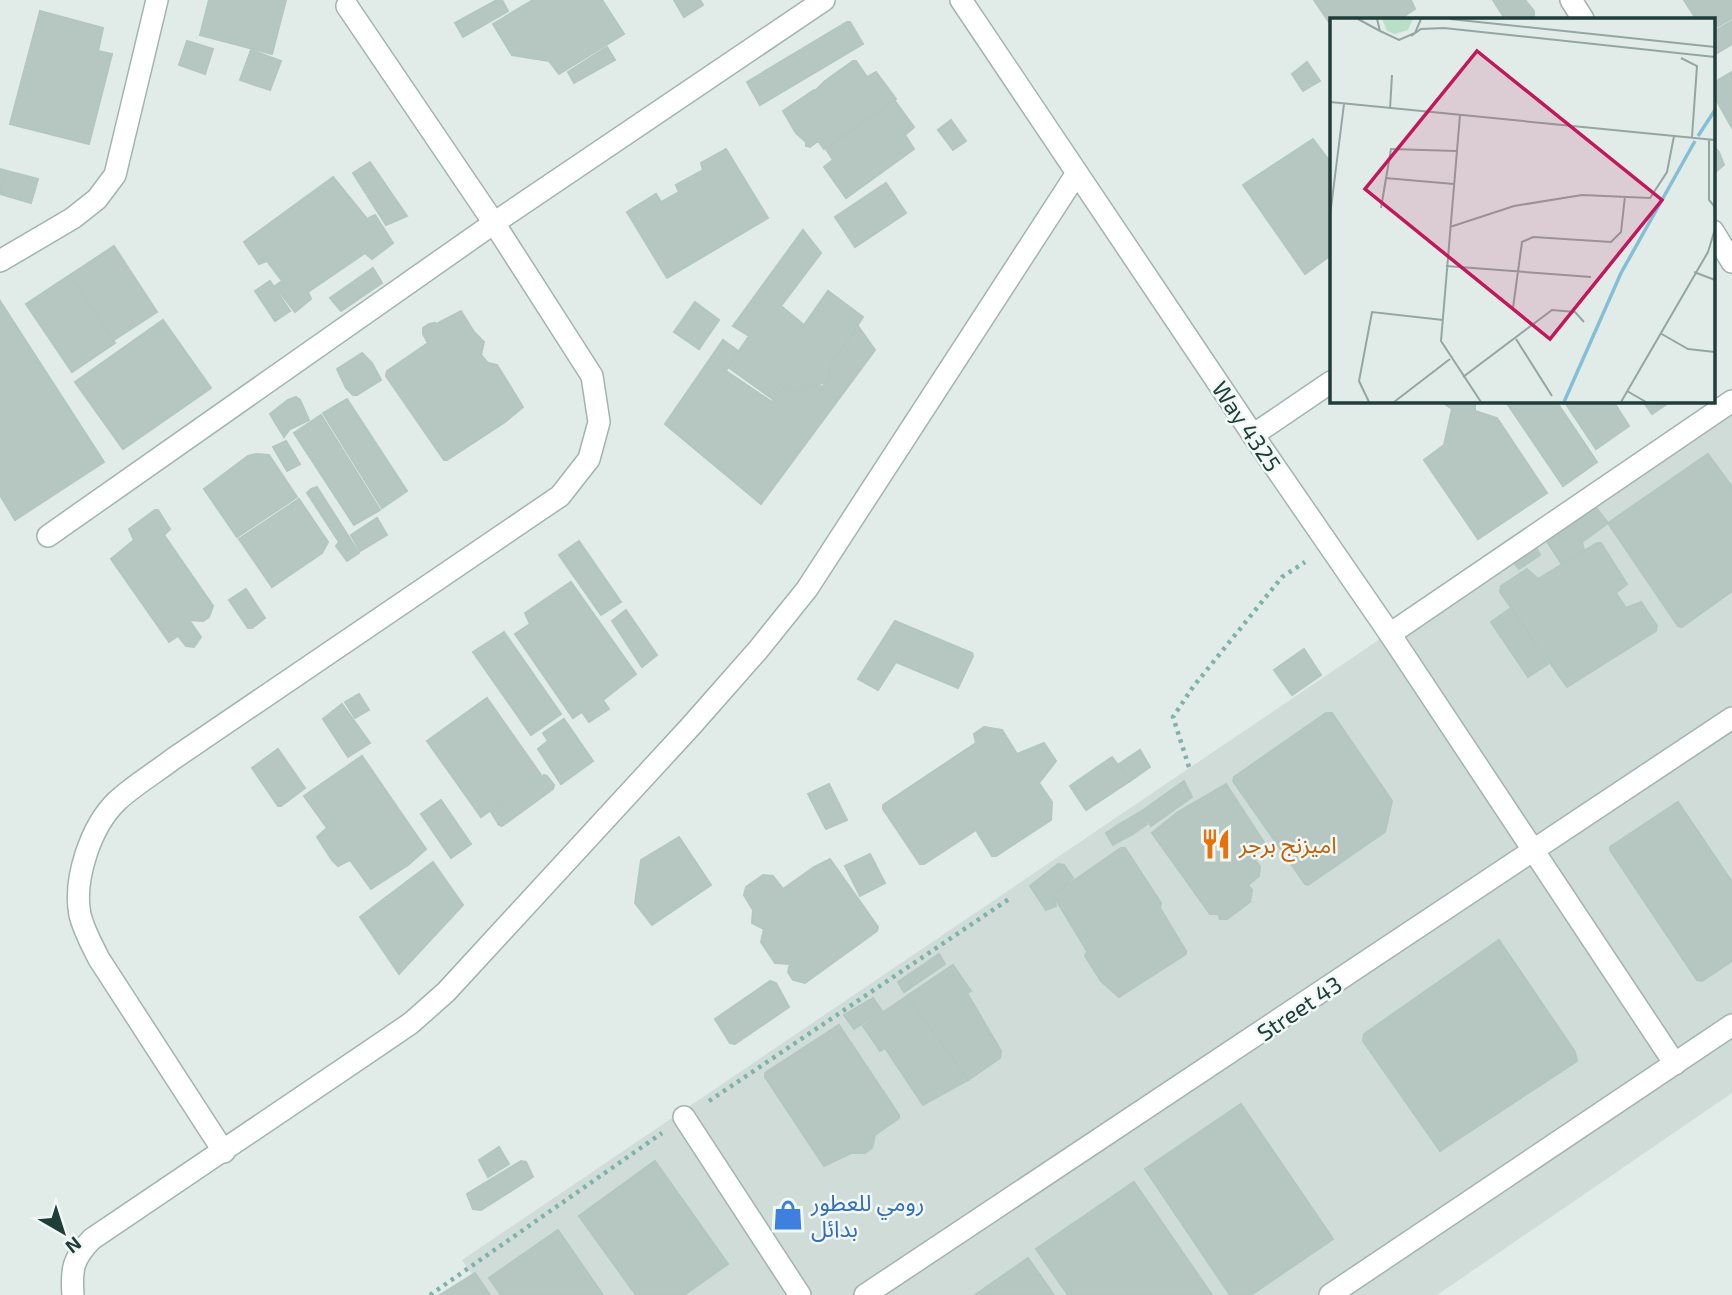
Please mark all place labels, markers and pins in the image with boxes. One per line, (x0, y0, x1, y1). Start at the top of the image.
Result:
restaurant icon: اميزنج برجر (1199, 827, 1233, 861)
place label: اميزنج برجر (1238, 830, 1337, 862)
place label: رومي للعطور بدائل (810, 1188, 924, 1242)
shop icon: رومي للعطور بدائل (771, 1198, 805, 1232)

